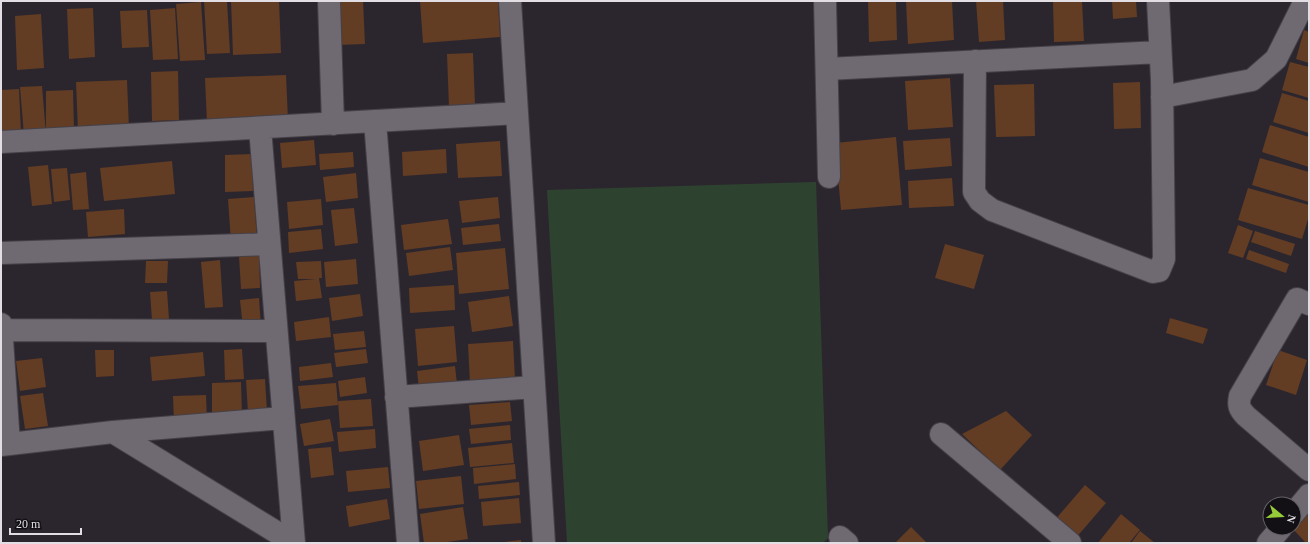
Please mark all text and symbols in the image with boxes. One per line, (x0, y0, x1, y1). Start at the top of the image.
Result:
north arrow (1262, 496, 1302, 536)
scale bar (10, 510, 81, 536)
text: N (1285, 513, 1298, 525)
text: 20 m (16, 517, 41, 531)

